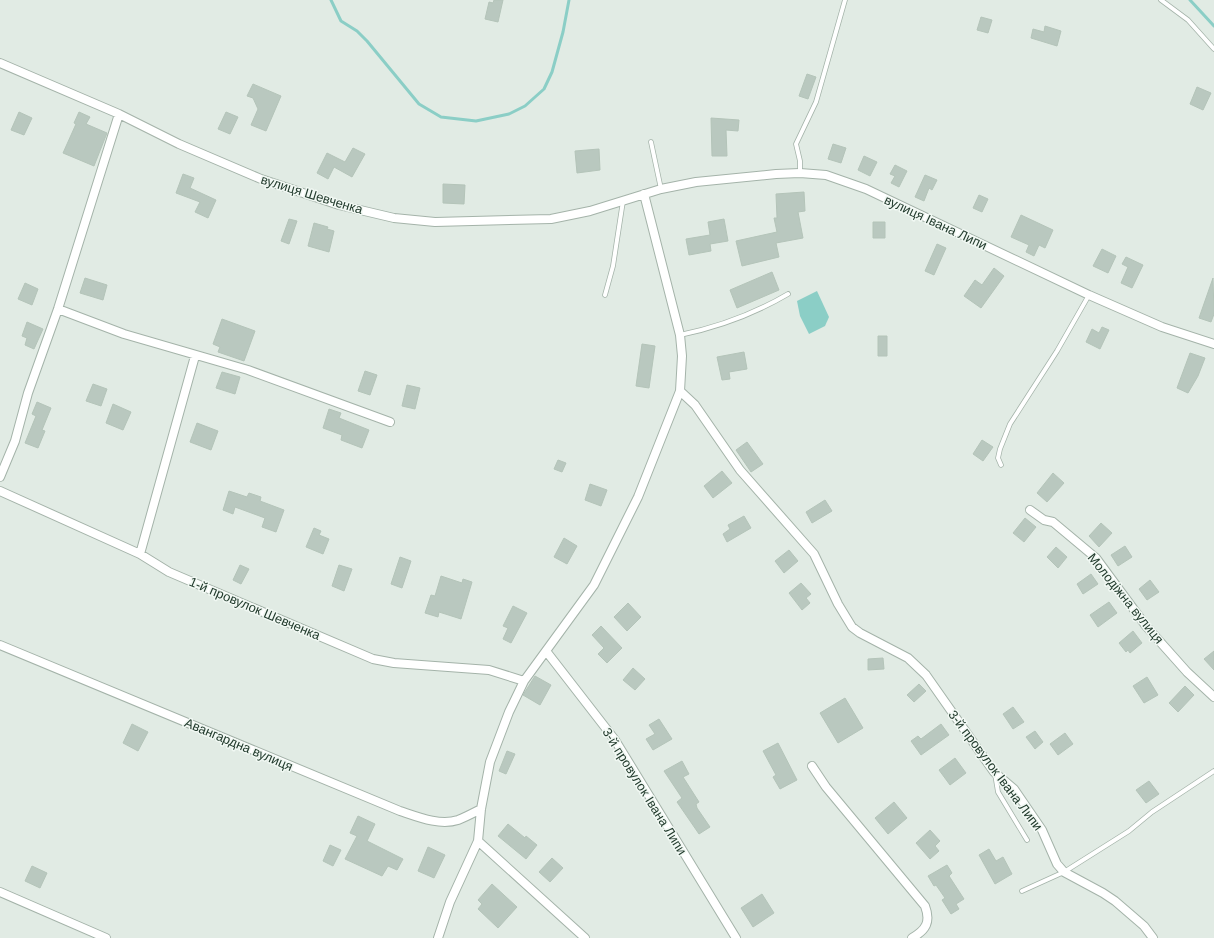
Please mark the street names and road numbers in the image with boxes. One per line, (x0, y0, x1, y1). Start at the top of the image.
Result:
street label: вулиця Шевченка (259, 172, 365, 217)
street label: вулиця Івана Липи (882, 192, 989, 253)
street label: Молодіжна вулиця (1085, 550, 1167, 647)
street label: 1-й провулок Шевченка (187, 574, 323, 643)
street label: 3-й провулок Івана Липи (945, 707, 1046, 833)
street label: Авангардна вулиця (182, 715, 295, 774)
street label: 3-й провулок Івана Липи (599, 725, 690, 857)

